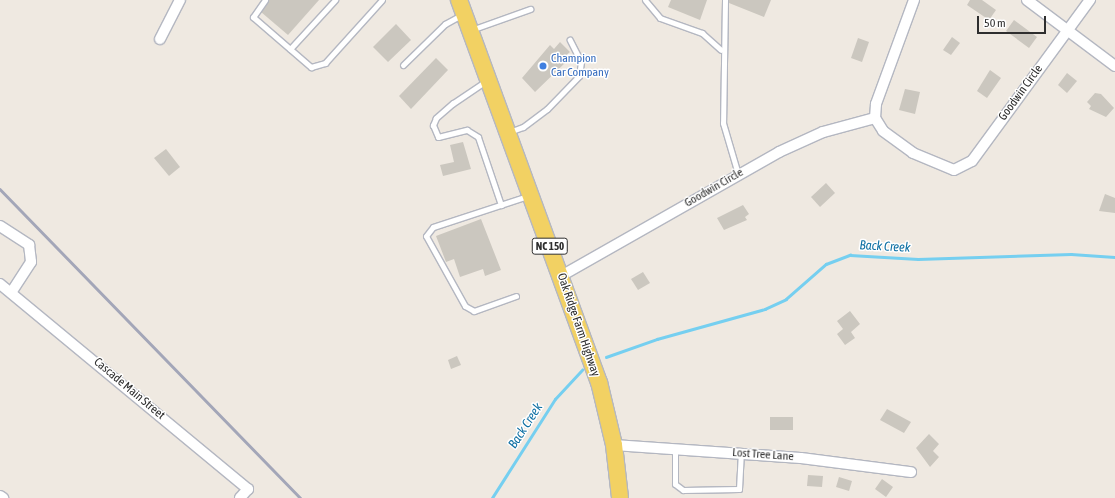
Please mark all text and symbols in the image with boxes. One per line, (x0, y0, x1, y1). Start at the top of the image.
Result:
scale bar (979, 8, 1048, 34)
text: 50 m (984, 16, 1006, 30)
place label: Champion Car Company (551, 52, 609, 80)
marker: Champion Car Company (538, 61, 548, 71)
street label: Goodwin Circle (996, 62, 1046, 124)
street label: Goodwin Circle (682, 165, 746, 211)
road number: NC 150 (531, 237, 569, 255)
water label: Back Creek (859, 238, 911, 256)
street label: Oak Ridge Farm Highway (554, 271, 602, 379)
street label: Cascade Main Street (91, 355, 167, 423)
water label: Back Creek (506, 400, 546, 452)
street label: Lost Tree Lane (732, 446, 794, 464)

